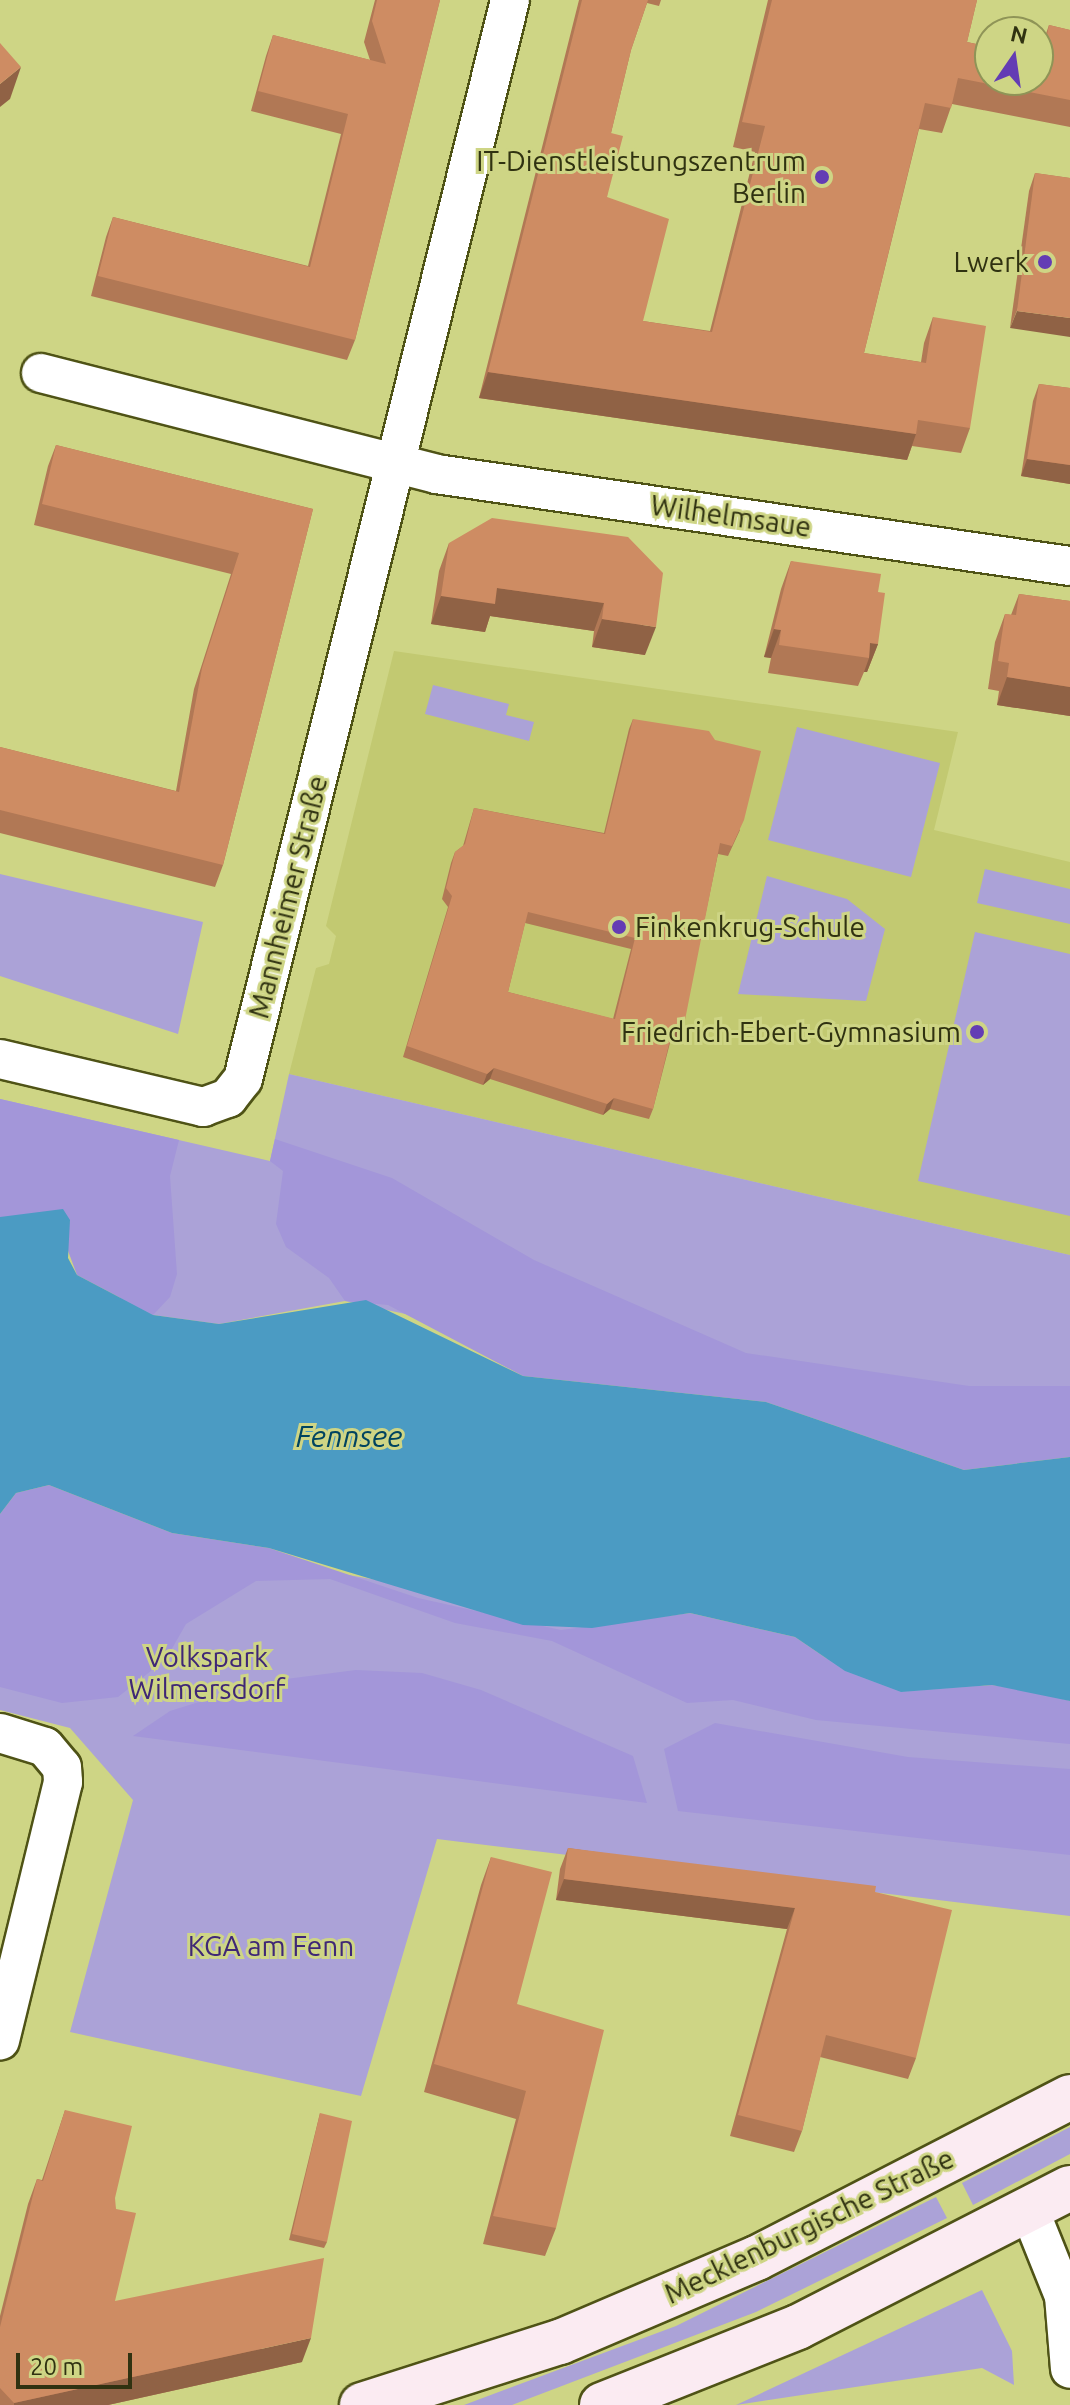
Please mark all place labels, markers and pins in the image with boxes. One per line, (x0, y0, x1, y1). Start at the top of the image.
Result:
place label: IT-Dienstleistungszentrum Berlin (476, 144, 806, 210)
marker: IT-Dienstleistungszentrum Berlin (813, 168, 831, 186)
place label: Lwerk (954, 245, 1029, 279)
marker: Lwerk (1036, 253, 1054, 271)
place label: Finkenkrug-Schule (635, 910, 865, 944)
marker: Finkenkrug-Schule (610, 918, 628, 936)
place label: Friedrich-Ebert-Gymnasium (621, 1015, 961, 1049)
marker: Friedrich-Ebert-Gymnasium (968, 1023, 986, 1041)

